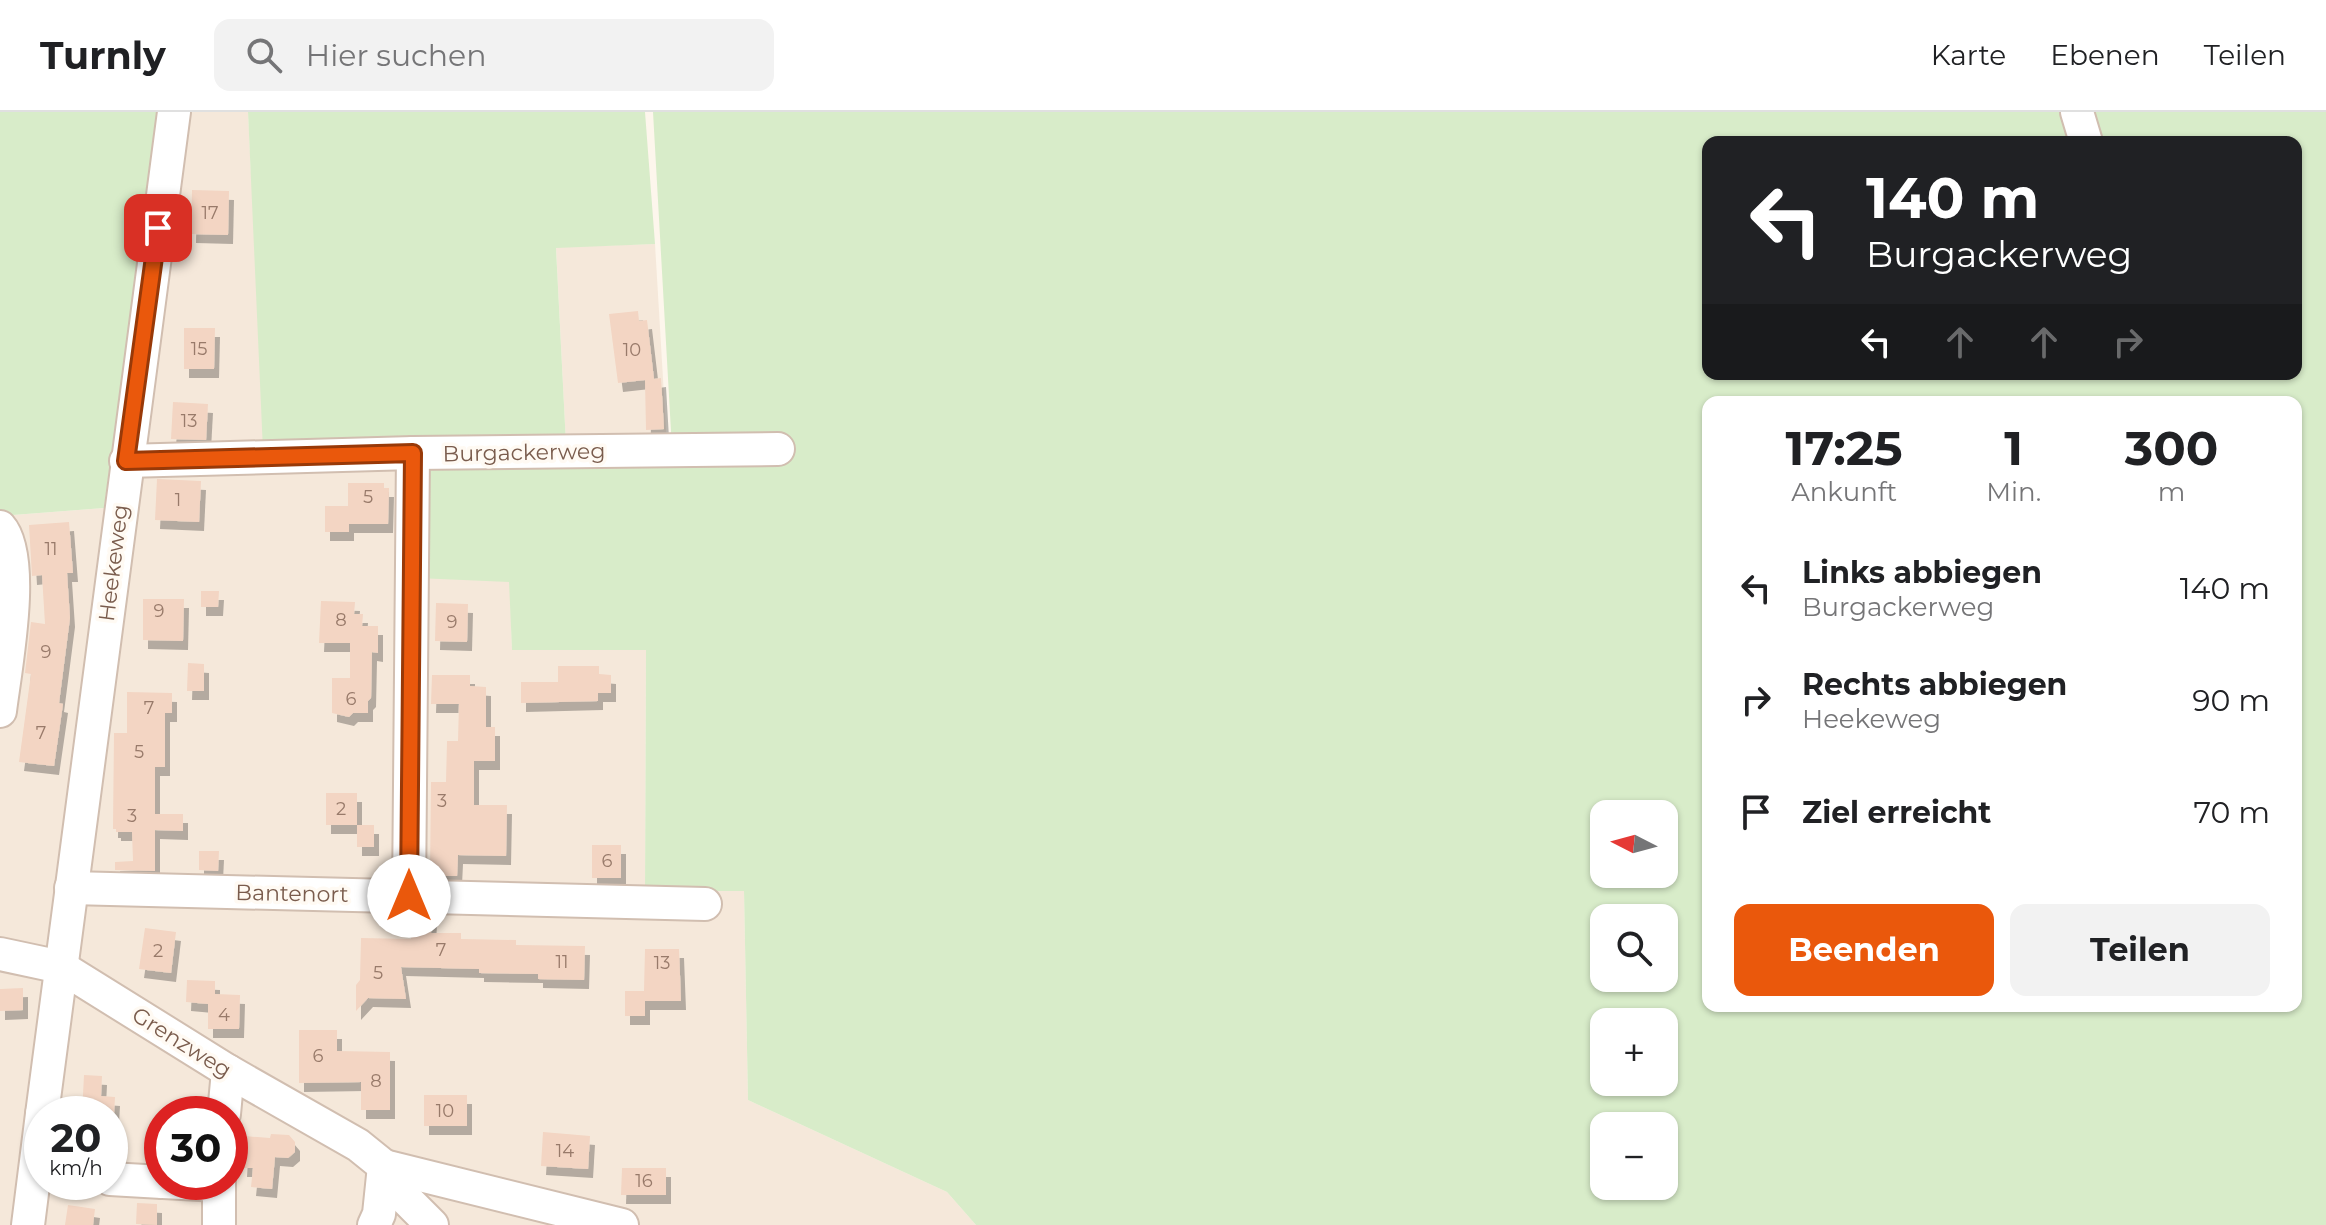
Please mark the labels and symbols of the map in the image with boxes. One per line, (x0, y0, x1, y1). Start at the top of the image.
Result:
pin (124, 194, 192, 262)
house number: 17 (201, 202, 219, 224)
house number: 15 (191, 338, 207, 360)
house number: 10 (623, 339, 641, 361)
house number: 13 (181, 410, 197, 432)
street label: Burgackerweg (442, 438, 606, 467)
house number: 5 (363, 486, 373, 508)
house number: 1 (175, 489, 181, 511)
street label: Heekeweg (93, 503, 134, 623)
house number: 11 (45, 538, 58, 560)
house number: 9 (154, 600, 165, 622)
house number: 8 (335, 609, 347, 631)
house number: 9 (447, 611, 458, 633)
house number: 9 (41, 641, 52, 663)
house number: 6 (346, 688, 357, 710)
house number: 7 (144, 697, 154, 719)
house number: 7 (36, 722, 46, 744)
house number: 5 (134, 741, 144, 763)
house number: 3 (437, 790, 447, 812)
house number: 2 (336, 798, 346, 820)
north arrow (1590, 800, 1678, 888)
house number: 3 (127, 805, 137, 827)
house number: 6 (602, 850, 613, 872)
position arrow (367, 854, 451, 938)
street label: Bantenort (235, 879, 349, 908)
house number: 7 (436, 939, 446, 961)
house number: 2 (153, 940, 163, 962)
house number: 11 (556, 951, 569, 973)
house number: 13 (654, 952, 670, 974)
house number: 5 (373, 962, 383, 984)
street label: Grenzweg (127, 1001, 236, 1084)
house number: 4 (218, 1004, 230, 1026)
house number: 6 (313, 1045, 324, 1067)
house number: 8 (370, 1070, 382, 1092)
speed limit sign: 30 (144, 1096, 248, 1200)
house number: 10 (436, 1100, 454, 1122)
house number: 14 (556, 1140, 574, 1162)
house number: 16 (635, 1170, 653, 1192)

